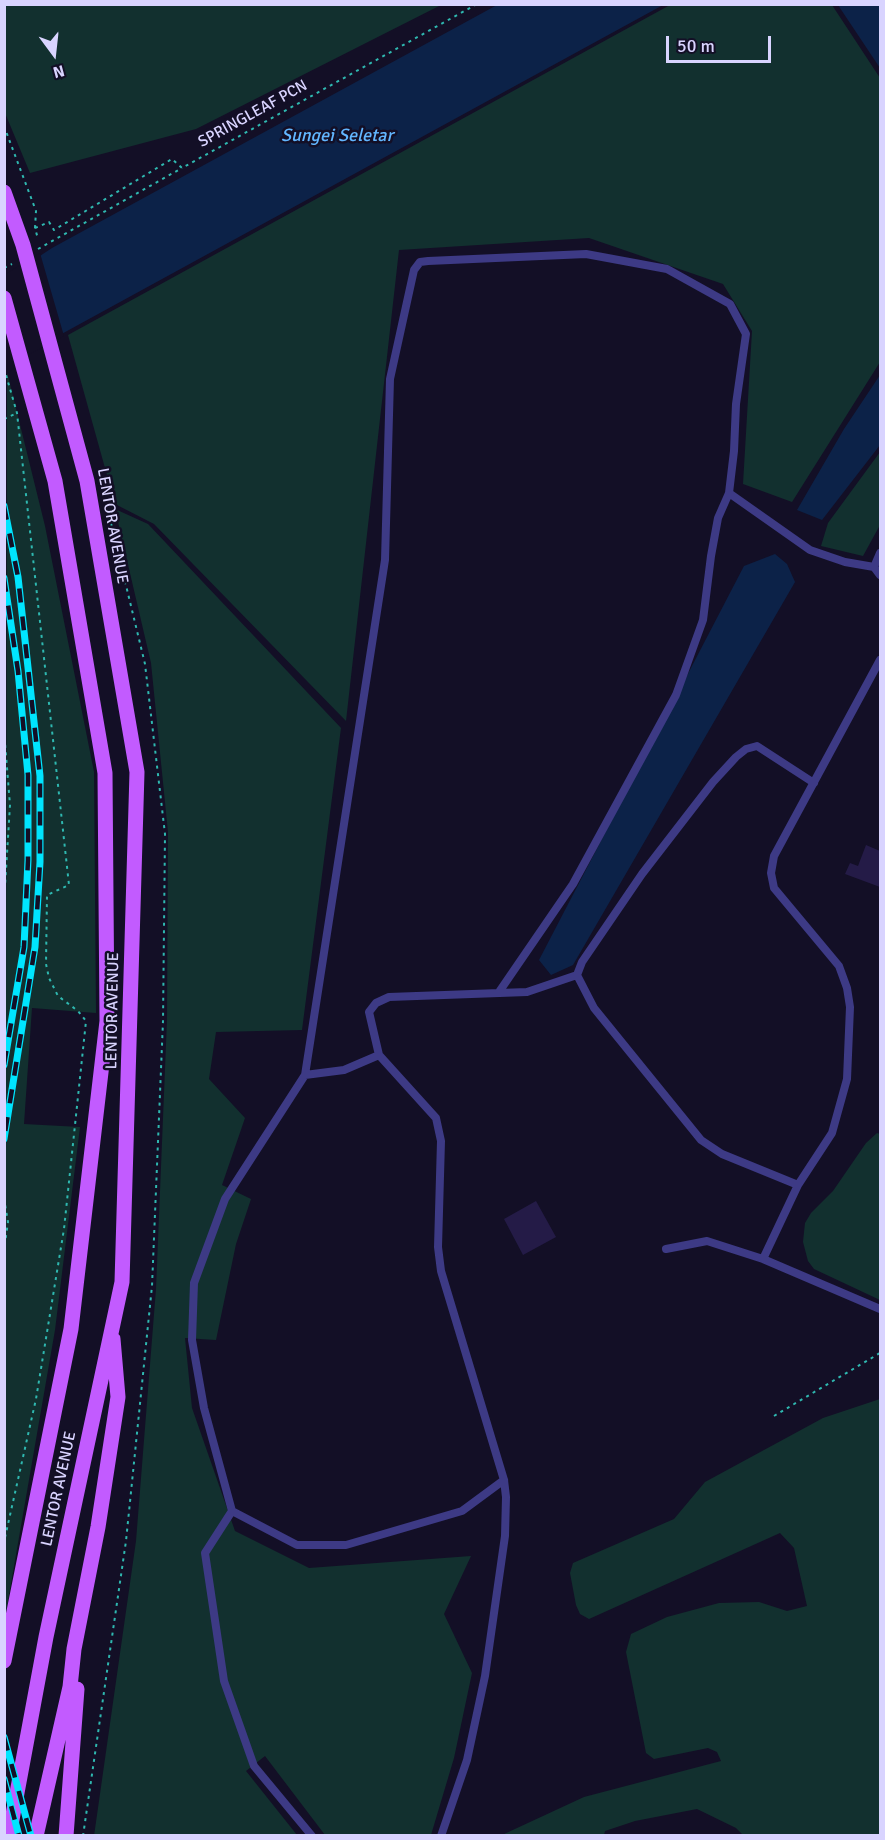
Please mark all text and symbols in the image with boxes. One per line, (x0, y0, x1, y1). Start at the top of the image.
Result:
north arrow (24, 24, 84, 84)
scale bar (669, 24, 774, 62)
text: 50 m (677, 35, 715, 57)
text: N (51, 60, 67, 82)
street label: SPRINGLEAF PCN (195, 76, 311, 152)
water label: Sungei Seletar (281, 125, 393, 147)
street label: LENTOR AVENUE (92, 467, 132, 585)
street label: LENTOR AVENUE (102, 952, 124, 1070)
street label: LENTOR AVENUE (37, 1430, 81, 1548)

